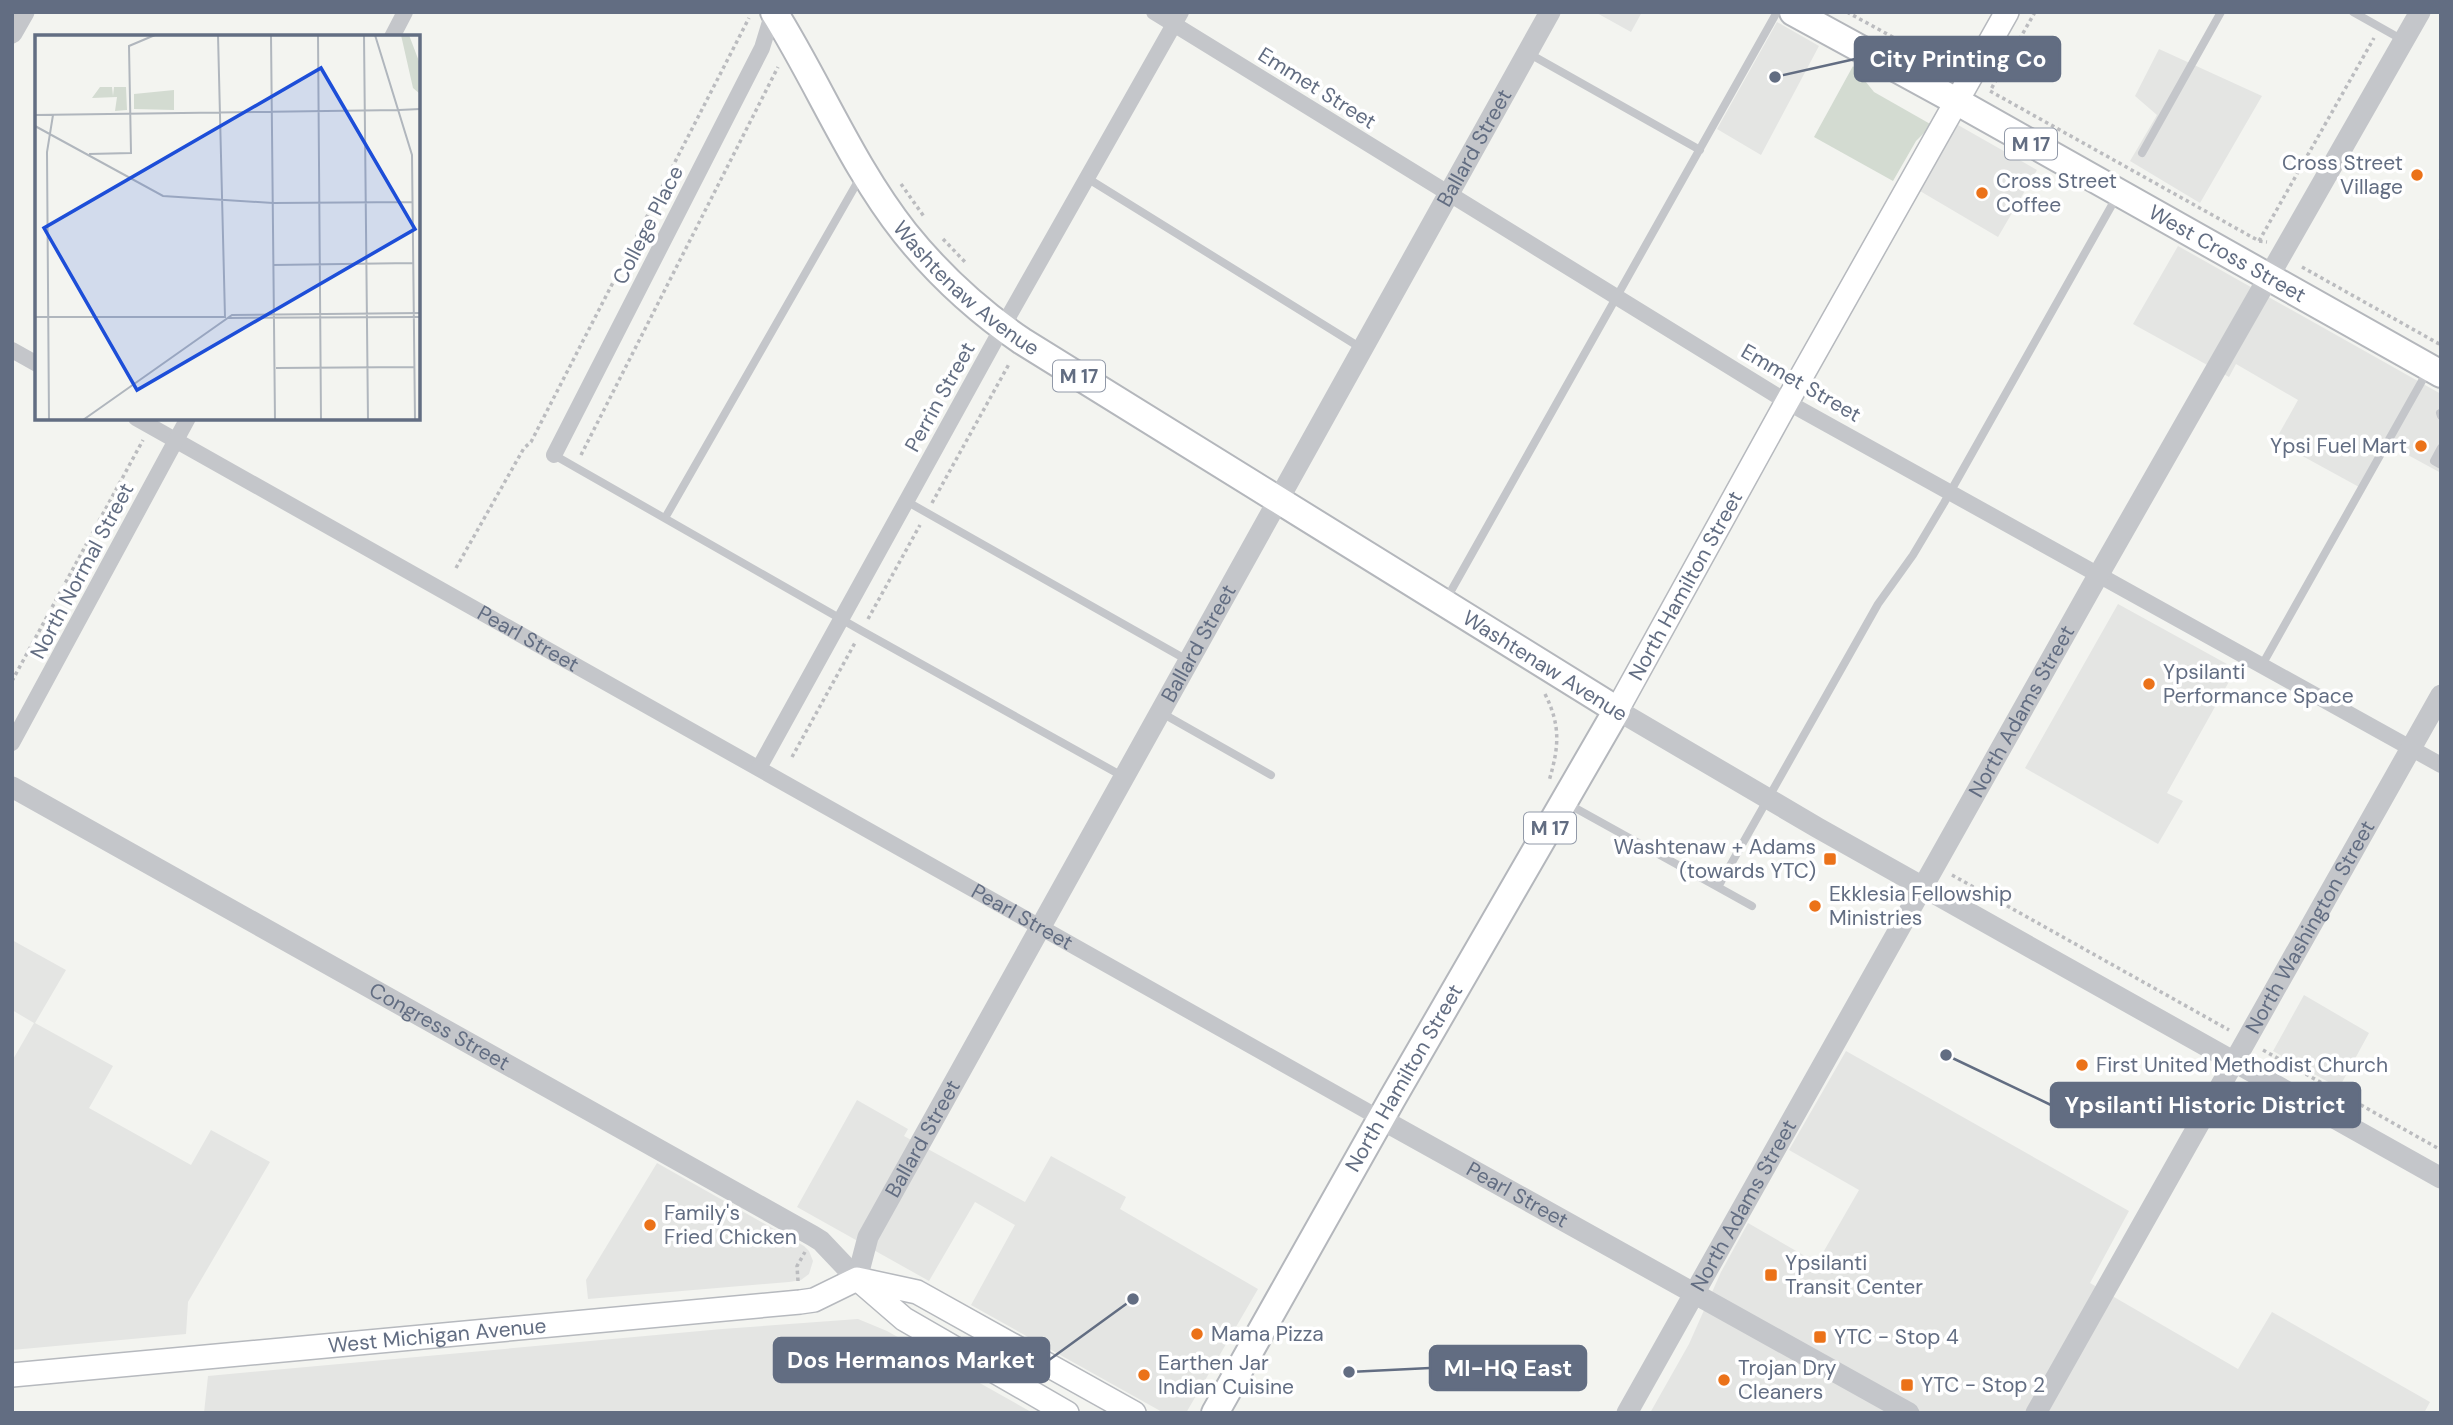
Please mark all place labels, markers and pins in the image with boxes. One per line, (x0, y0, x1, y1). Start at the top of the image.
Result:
callout: City Printing Co (1855, 37, 2060, 81)
place label: Cross Street Village (2282, 149, 2403, 201)
place label: Cross Street Coffee (1996, 167, 2117, 219)
marker: Cross Street Village (2409, 167, 2425, 183)
marker: Cross Street Coffee (1974, 185, 1990, 201)
place label: Ypsi Fuel Mart (2270, 432, 2407, 460)
marker: Ypsi Fuel Mart (2413, 438, 2429, 454)
place label: Ypsilanti Performance Space (2163, 658, 2354, 710)
marker: Ypsilanti Performance Space (2141, 676, 2157, 692)
place label: Washtenaw + Adams (towards YTC) (1614, 833, 1816, 885)
marker: Washtenaw + Adams (towards YTC) (1822, 851, 1838, 867)
place label: Ekklesia Fellowship Ministries (1829, 880, 2012, 932)
marker: Ekklesia Fellowship Ministries (1807, 898, 1823, 914)
place label: First United Methodist Church (2096, 1051, 2388, 1079)
marker: First United Methodist Church (2074, 1057, 2090, 1073)
callout: Ypsilanti Historic District (2051, 1083, 2360, 1127)
place label: Family's Fried Chicken (664, 1199, 797, 1251)
marker: Family's Fried Chicken (642, 1217, 658, 1233)
place label: Ypsilanti Transit Center (1785, 1249, 1923, 1301)
marker: Ypsilanti Transit Center (1763, 1267, 1779, 1283)
place label: Mama Pizza (1211, 1320, 1324, 1348)
place label: YTC - Stop 4 (1834, 1323, 1959, 1351)
marker: Mama Pizza (1189, 1326, 1205, 1342)
marker: YTC - Stop 4 (1812, 1329, 1828, 1345)
callout: Dos Hermanos Market (774, 1338, 1049, 1382)
callout: MI-HQ East (1430, 1346, 1586, 1390)
place label: Earthen Jar Indian Cuisine (1158, 1349, 1294, 1401)
place label: Trojan Dry Cleaners (1738, 1354, 1837, 1406)
marker: Earthen Jar Indian Cuisine (1136, 1367, 1152, 1383)
place label: YTC - Stop 2 (1921, 1371, 2045, 1399)
marker: Trojan Dry Cleaners (1716, 1372, 1732, 1388)
marker: YTC - Stop 2 (1899, 1377, 1915, 1393)

